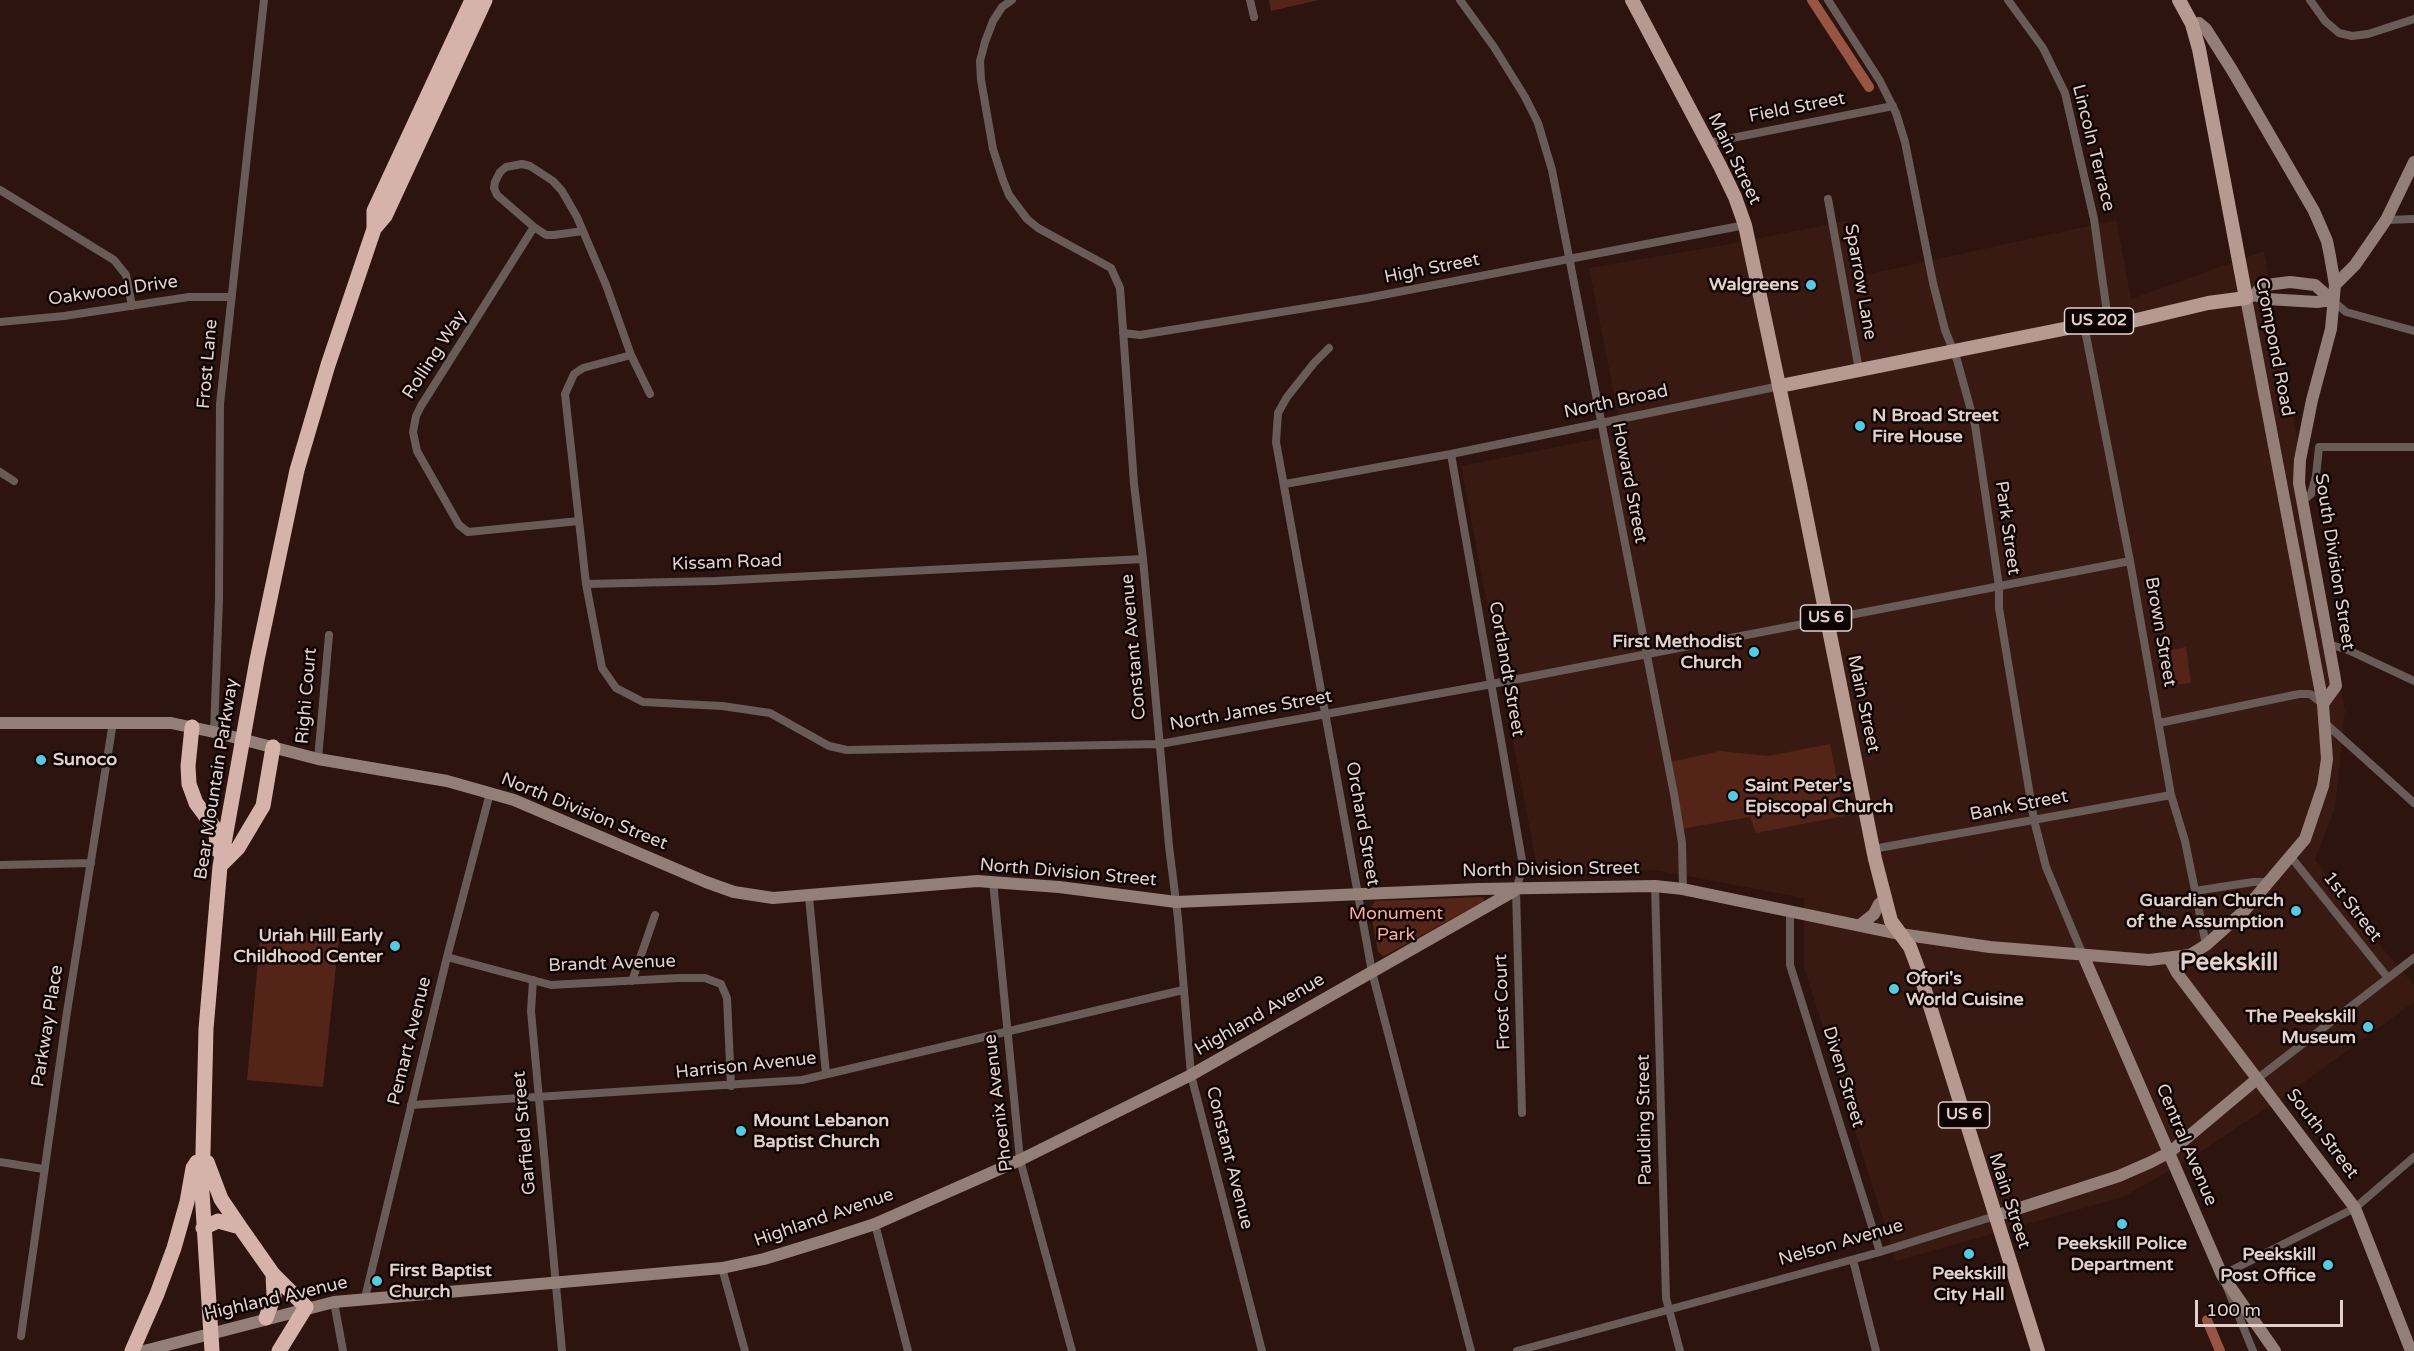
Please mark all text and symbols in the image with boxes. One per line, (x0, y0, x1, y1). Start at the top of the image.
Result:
street label: Lincoln Terrace (2067, 82, 2119, 214)
street label: Field Street (1747, 88, 1847, 128)
street label: Main Street (1703, 110, 1765, 208)
street label: Sparrow Lane (1839, 222, 1881, 342)
street label: High Street (1383, 249, 1481, 289)
street label: Oakwood Drive (47, 271, 179, 311)
place label: Walgreens (1709, 274, 1799, 296)
street label: Crompond Road (2250, 276, 2298, 418)
marker: Walgreens (1804, 278, 1818, 292)
street label: Rolling Way (398, 307, 472, 403)
road number: US 202 (2064, 308, 2134, 334)
street label: Frost Lane (193, 318, 223, 410)
street label: North Broad (1562, 380, 1670, 424)
place label: N Broad Street Fire House (1872, 405, 1999, 448)
marker: N Broad Street Fire House (1853, 419, 1867, 433)
street label: Howard Street (1607, 421, 1651, 545)
street label: South Division Street (2309, 472, 2359, 652)
street label: Park Street (1990, 480, 2024, 576)
street label: Kissam Road (671, 550, 783, 576)
street label: Constant Avenue (1117, 573, 1151, 721)
street label: Brown Street (2140, 575, 2180, 689)
street label: Cortlandt Street (1483, 600, 1529, 738)
road number: US 6 (1800, 605, 1852, 631)
place label: First Methodist Church (1612, 631, 1742, 674)
marker: First Methodist Church (1747, 645, 1761, 659)
street label: Righi Court (292, 647, 322, 745)
street label: Main Street (1842, 653, 1884, 755)
street label: Bear Mountain Parkway (190, 677, 244, 881)
street label: North James Street (1168, 686, 1334, 736)
place label: Sunoco (53, 749, 117, 771)
marker: Sunoco (34, 753, 48, 767)
street label: Orchard Street (1340, 760, 1384, 888)
street label: North Division Street (498, 769, 670, 855)
place label: Saint Peter's Episcopal Church (1745, 775, 1893, 818)
street label: Bank Street (1968, 786, 2070, 826)
marker: Saint Peter's Episcopal Church (1726, 789, 1740, 803)
street label: North Division Street (979, 855, 1157, 891)
street label: North Division Street (1462, 858, 1640, 882)
street label: 1st Street (2318, 868, 2386, 946)
place label: Guardian Church of the Assumption (2126, 890, 2284, 932)
park label: Monument Park (1349, 903, 1443, 946)
marker: Guardian Church of the Assumption (2289, 904, 2303, 918)
place label: Uriah Hill Early Childhood Center (233, 925, 383, 968)
marker: Uriah Hill Early Childhood Center (388, 939, 402, 953)
district label: Peekskill (2180, 950, 2278, 978)
street label: Brandt Avenue (548, 951, 676, 977)
street label: Frost Court (1491, 954, 1515, 1050)
street label: Parkway Place (28, 963, 68, 1089)
place label: Ofori's World Cuisine (1906, 968, 2024, 1010)
street label: Highland Avenue (1191, 969, 1329, 1061)
street label: Pemart Avenue (384, 975, 436, 1107)
marker: Ofori's World Cuisine (1887, 982, 1901, 996)
place label: The Peekskill Museum (2245, 1006, 2356, 1048)
marker: The Peekskill Museum (2361, 1020, 2375, 1034)
street label: Diven Street (1817, 1024, 1869, 1130)
street label: Phoenix Avenue (980, 1033, 1018, 1173)
street label: Harrison Avenue (674, 1048, 818, 1084)
street label: Paulding Street (1633, 1054, 1657, 1186)
street label: Garfield Street (509, 1070, 541, 1196)
street label: Central Avenue (2151, 1081, 2221, 1209)
street label: Constant Avenue (1201, 1084, 1257, 1232)
street label: South Street (2281, 1085, 2363, 1183)
road number: US 6 (1938, 1102, 1990, 1128)
place label: Mount Lebanon Baptist Church (753, 1110, 889, 1152)
marker: Mount Lebanon Baptist Church (734, 1124, 748, 1138)
street label: Main Street (1983, 1151, 2035, 1251)
street label: Highland Avenue (751, 1184, 897, 1252)
street label: Nelson Avenue (1776, 1215, 1906, 1271)
marker: Peekskill Police Department (2115, 1217, 2129, 1231)
place label: Peekskill Police Department (2057, 1233, 2187, 1276)
place label: Peekskill Post Office (2220, 1244, 2316, 1286)
marker: Peekskill City Hall (1962, 1247, 1976, 1261)
marker: Peekskill Post Office (2321, 1258, 2335, 1272)
place label: First Baptist Church (389, 1260, 492, 1302)
place label: Peekskill City Hall (1932, 1263, 2006, 1306)
street label: Highland Avenue (202, 1272, 350, 1326)
marker: First Baptist Church (370, 1274, 384, 1288)
scale bar (2198, 1288, 2346, 1326)
text: 100 m (2206, 1299, 2261, 1321)

